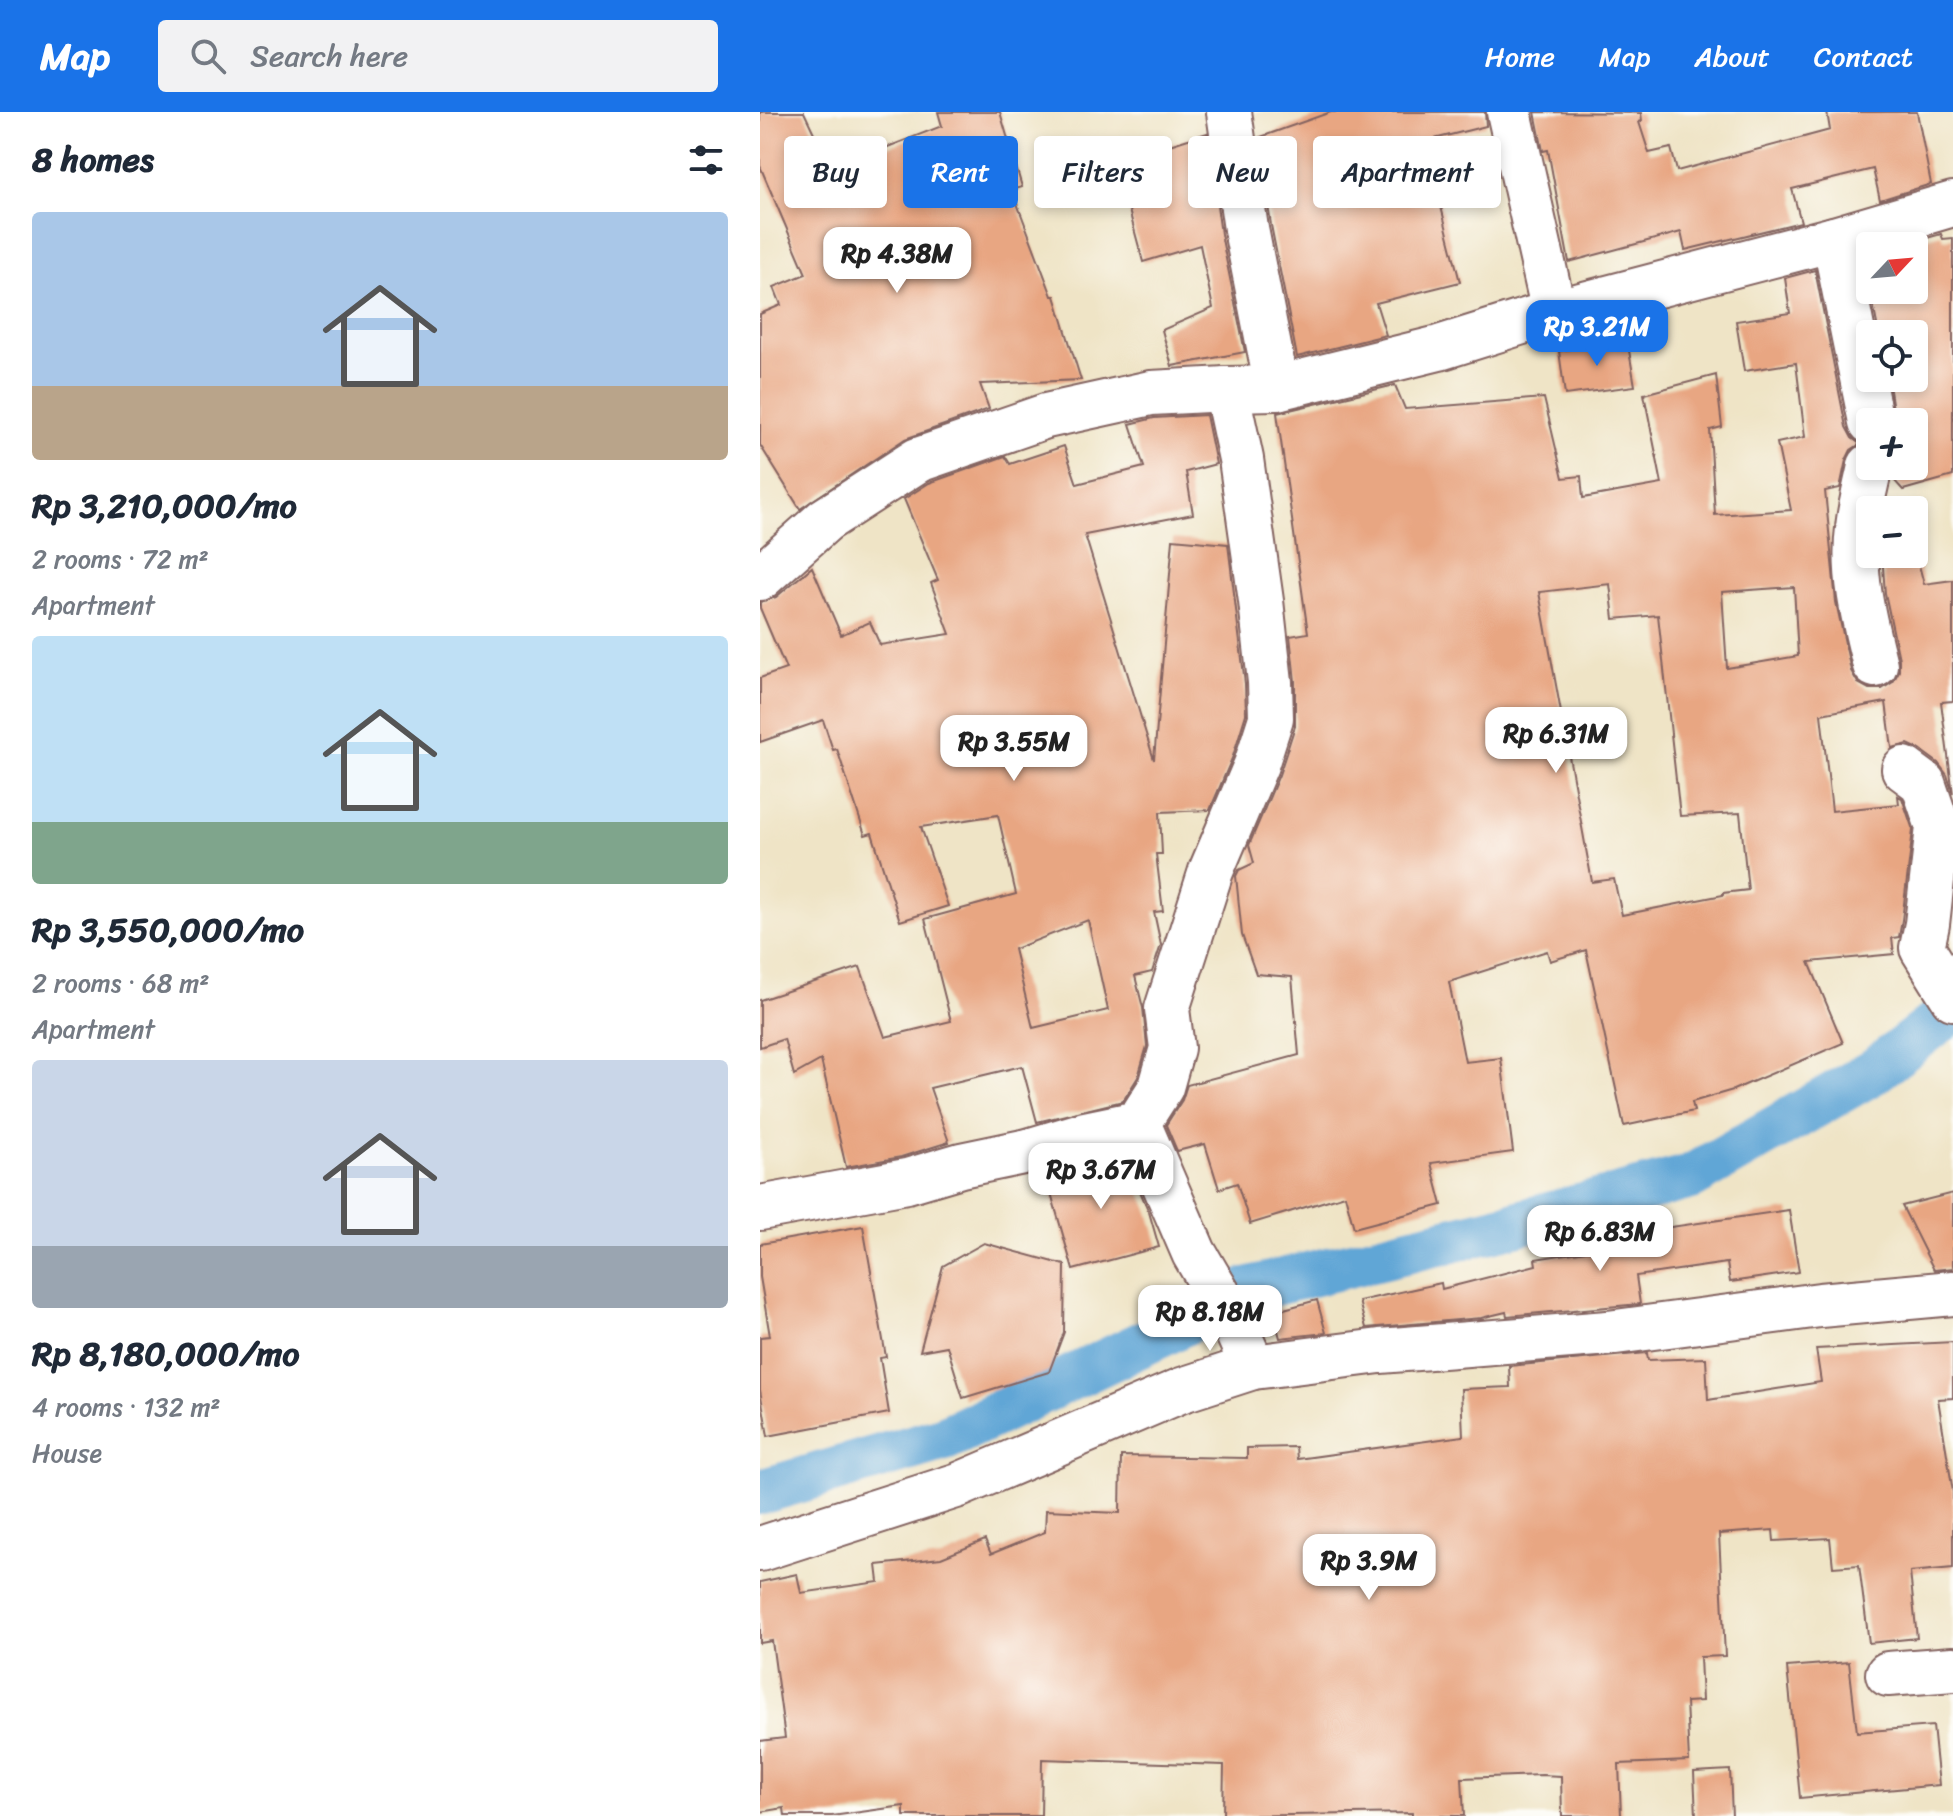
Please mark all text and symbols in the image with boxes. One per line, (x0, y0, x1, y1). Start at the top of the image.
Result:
search box (158, 20, 718, 92)
text: Map (40, 23, 110, 90)
text: Search here (250, 29, 408, 83)
text: Home (1485, 32, 1555, 81)
text: Map (1599, 32, 1650, 81)
text: About (1694, 32, 1770, 81)
text: Contact (1814, 32, 1913, 81)
icon: search (186, 34, 230, 78)
text: 8 homes (32, 130, 154, 190)
chip: Buy (784, 136, 887, 208)
chip: Rent (903, 136, 1018, 208)
chip: Filters (1034, 136, 1172, 208)
chip: New (1188, 136, 1297, 208)
chip: Apartment (1313, 136, 1501, 208)
icon: filters (684, 138, 728, 182)
pin: Rp 4.38M (814, 227, 980, 295)
text: Rp 4.38M (841, 230, 953, 276)
north arrow (1856, 232, 1928, 304)
map controls (1856, 232, 1928, 568)
icon: home (308, 264, 452, 408)
pin: Rp 3.21M (1514, 300, 1680, 368)
text: Rp 3.21M (1544, 303, 1650, 349)
button: locate (1856, 320, 1928, 392)
button: + (1856, 408, 1928, 480)
text: Rp 3,210,000/mo (32, 476, 297, 536)
button: − (1856, 496, 1928, 568)
text: 2 rooms · 72 m² (32, 536, 209, 582)
text: Apartment (32, 582, 155, 628)
icon: home (308, 688, 452, 832)
pin: Rp 6.31M (1473, 707, 1639, 775)
text: Rp 6.31M (1503, 710, 1609, 756)
pin: Rp 3.55M (931, 715, 1097, 783)
text: Rp 3.55M (958, 718, 1070, 764)
text: Rp 3,550,000/mo (32, 900, 304, 960)
text: 2 rooms · 68 m² (32, 960, 209, 1006)
text: Apartment (32, 1006, 155, 1052)
icon: home (308, 1112, 452, 1256)
pin: Rp 3.67M (1018, 1143, 1184, 1211)
text: Rp 3.67M (1046, 1146, 1156, 1192)
pin: Rp 6.83M (1517, 1205, 1683, 1273)
text: Rp 6.83M (1545, 1208, 1655, 1254)
pin: Rp 8.18M (1127, 1285, 1293, 1353)
text: Rp 8.18M (1156, 1288, 1264, 1334)
text: Rp 8,180,000/mo (32, 1324, 300, 1384)
text: 4 rooms · 132 m² (32, 1384, 221, 1430)
text: House (32, 1430, 102, 1476)
pin: Rp 3.9M (1295, 1534, 1443, 1602)
text: Rp 3.9M (1321, 1537, 1417, 1583)

